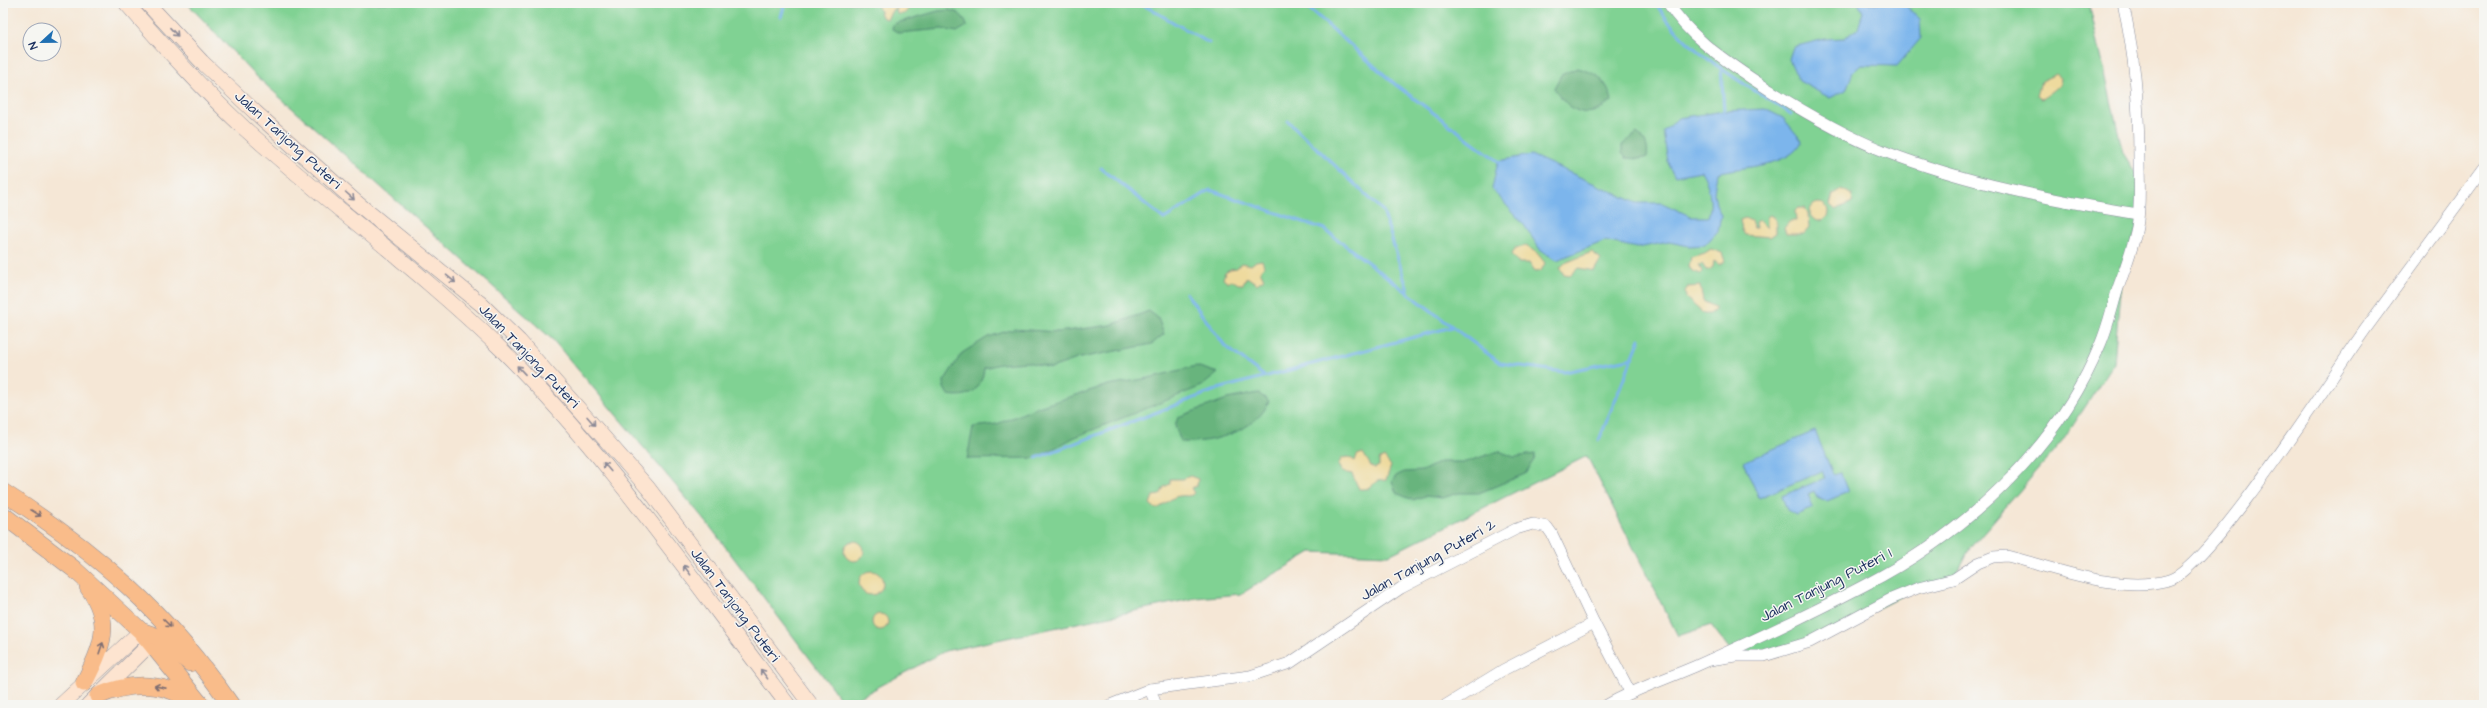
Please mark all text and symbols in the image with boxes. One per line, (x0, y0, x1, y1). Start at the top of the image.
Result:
north arrow (22, 22, 62, 62)
one-way arrow (169, 26, 178, 37)
text: N (25, 39, 41, 52)
street label: Jalan Tanjong Puteri (229, 86, 347, 195)
one-way arrow (345, 192, 356, 201)
one-way arrow (445, 275, 456, 284)
street label: Jalan Tanjong Puteri (473, 299, 585, 414)
one-way arrow (516, 365, 525, 375)
one-way arrow (586, 416, 595, 426)
one-way arrow (603, 461, 612, 472)
one-way arrow (30, 510, 42, 518)
street label: Jalan Tanjung Puteri 2 (1357, 514, 1500, 607)
street label: Jalan Tanjung Puteri 1 (1757, 543, 1896, 628)
street label: Jalan Tanjong Puteri (684, 544, 785, 668)
one-way arrow (683, 564, 691, 575)
one-way arrow (163, 618, 172, 628)
one-way arrow (97, 642, 105, 654)
one-way arrow (760, 669, 769, 680)
one-way arrow (154, 683, 167, 691)

